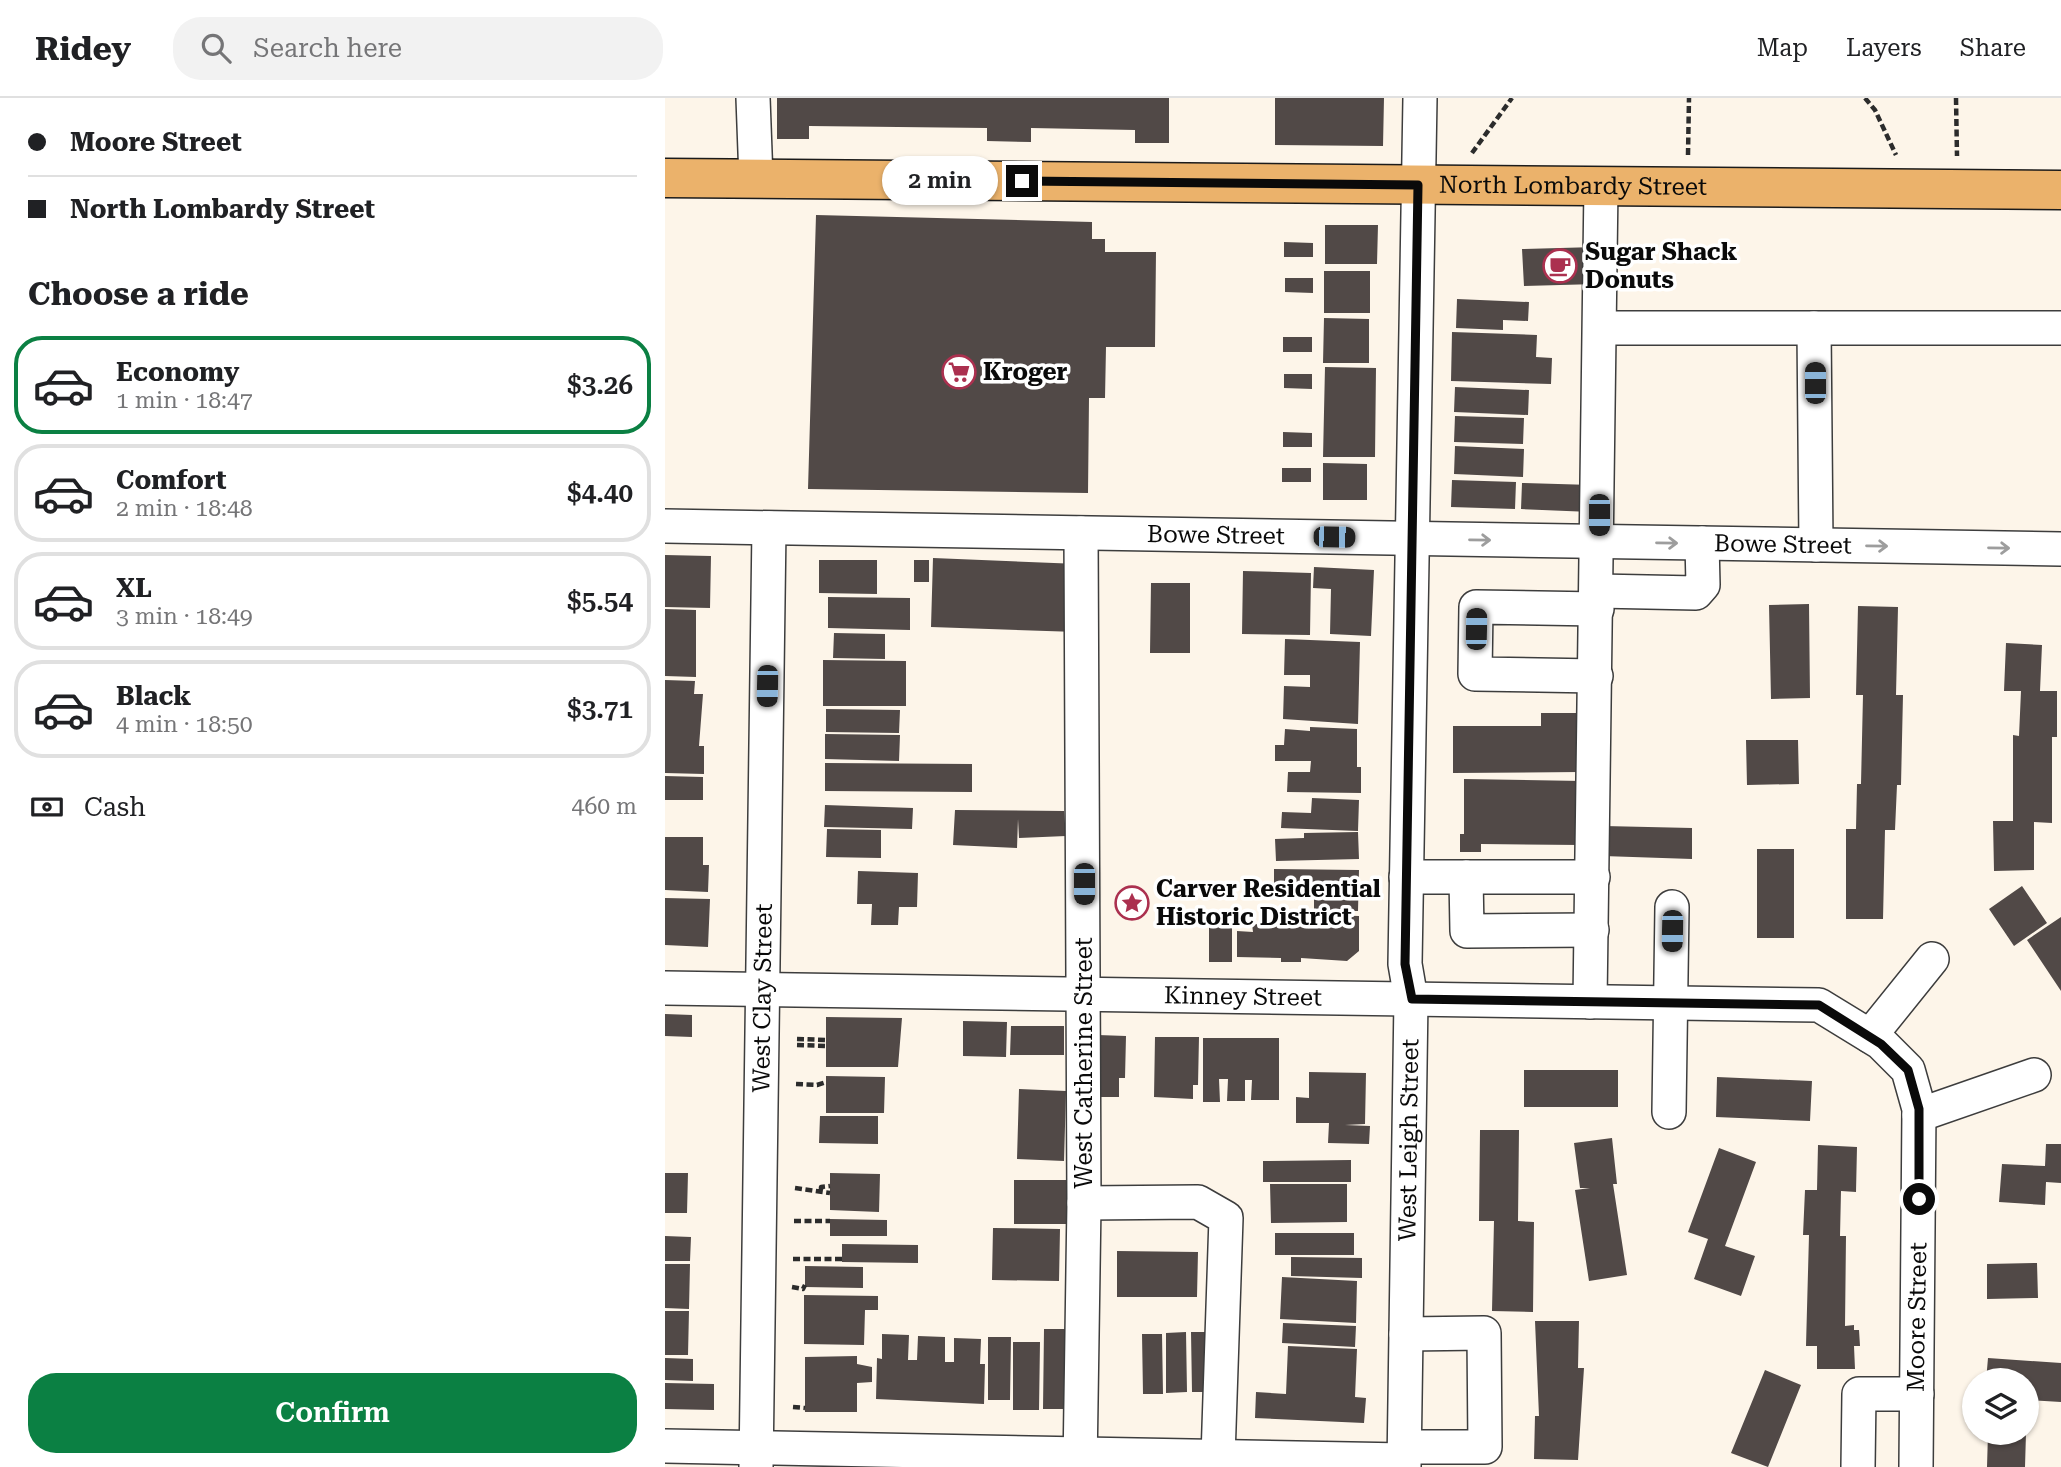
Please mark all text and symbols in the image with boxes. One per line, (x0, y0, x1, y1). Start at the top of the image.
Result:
search box (173, 17, 663, 80)
text: Ridey (35, 29, 131, 68)
icon: search (197, 29, 235, 67)
text: Search here (253, 33, 402, 63)
text: Map (1757, 34, 1808, 62)
text: Layers (1846, 34, 1922, 62)
text: Share (1960, 34, 2026, 62)
text: Moore Street (70, 127, 242, 157)
callout: 2 min (882, 156, 997, 206)
route end (1006, 165, 1038, 197)
text: 2 min (908, 167, 972, 194)
street label: North Lombardy Street (1439, 171, 1707, 201)
text: North Lombardy Street (70, 194, 375, 224)
place label: Sugar Shack Donuts (1585, 238, 1738, 294)
cafe icon: Sugar Shack Donuts (1541, 247, 1579, 285)
text: Choose a ride (28, 275, 249, 313)
supermarket icon: Kroger (940, 353, 978, 391)
icon: car (32, 354, 95, 417)
text: Economy (116, 357, 239, 387)
place label: Kroger (983, 358, 1068, 386)
car (1805, 362, 1826, 404)
text: $3.26 (567, 370, 633, 400)
text: 1 min · 18:47 (116, 387, 253, 414)
icon: car (32, 462, 95, 525)
text: Comfort (116, 465, 226, 495)
text: $4.40 (567, 478, 633, 508)
car (1589, 494, 1610, 536)
text: 2 min · 18:48 (116, 495, 253, 522)
street label: Bowe Street (1147, 520, 1285, 550)
car (1313, 526, 1356, 548)
street label: Bowe Street (1714, 529, 1852, 560)
one-way arrow (1468, 533, 1491, 546)
one-way arrow (1655, 536, 1678, 549)
one-way arrow (1865, 539, 1888, 553)
one-way arrow (1988, 541, 2011, 555)
icon: car (32, 570, 95, 633)
text: XL (116, 573, 152, 603)
text: $5.54 (567, 586, 633, 616)
text: 3 min · 18:49 (116, 603, 253, 630)
car (1466, 608, 1487, 650)
car (757, 665, 778, 707)
icon: car (32, 678, 95, 741)
text: Black (116, 681, 191, 711)
text: $3.71 (567, 694, 633, 724)
text: 4 min · 18:50 (116, 711, 253, 738)
icon: cash (28, 788, 66, 826)
text: Cash (84, 792, 146, 822)
text: 460 m (572, 793, 637, 820)
car (1074, 863, 1095, 905)
place label: Carver Residential Historic District (1156, 875, 1381, 931)
place icon: Carver Residential Historic District (1113, 884, 1151, 922)
street label: West Clay Street (747, 903, 778, 1093)
car (1662, 910, 1683, 952)
street label: West Catherine Street (1070, 937, 1098, 1189)
street label: Kinney Street (1164, 981, 1322, 1012)
street label: West Leigh Street (1393, 1038, 1424, 1242)
route start (1903, 1183, 1935, 1215)
street label: Moore Street (1902, 1242, 1932, 1392)
map controls (1962, 1368, 2039, 1445)
button: layers (1962, 1368, 2039, 1445)
button: Confirm (28, 1373, 637, 1453)

